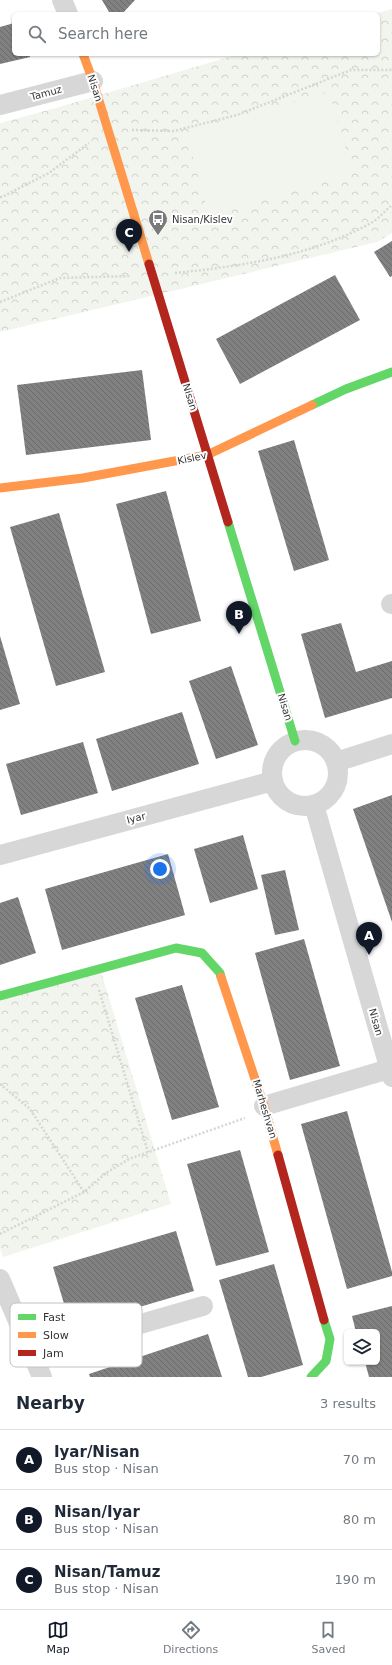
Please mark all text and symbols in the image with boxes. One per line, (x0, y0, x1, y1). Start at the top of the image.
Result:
search box (12, 12, 380, 56)
icon: search (26, 23, 48, 45)
text: Search here (58, 25, 148, 43)
street label: Nisan (85, 73, 105, 103)
street label: Tamuz (28, 84, 63, 103)
bus stop icon: Nisan/Kislev (147, 208, 169, 236)
place label: Nisan/Kislev (172, 214, 233, 225)
pin: C (116, 219, 142, 252)
street label: Nisan (181, 382, 199, 412)
street label: Kislev (176, 450, 208, 466)
pin: B (226, 601, 252, 634)
street label: Nisan (276, 692, 294, 722)
street label: Iyar (125, 810, 148, 826)
your location (150, 859, 170, 879)
pin: A (356, 922, 382, 955)
street label: Nisan (367, 1007, 385, 1037)
street label: Marheshvan (251, 1078, 279, 1140)
legend (10, 1303, 142, 1367)
text: Fast (43, 1311, 66, 1324)
text: Slow (43, 1329, 69, 1342)
map controls (344, 1329, 380, 1365)
button: layers (344, 1329, 380, 1365)
text: Jam (42, 1347, 64, 1360)
text: Nearby (16, 1393, 85, 1413)
text: 3 results (320, 1396, 376, 1411)
text: Iyar/Nisan (54, 1443, 140, 1461)
text: A (24, 1452, 34, 1467)
text: 70 m (343, 1452, 376, 1467)
text: Bus stop · Nisan (54, 1461, 159, 1476)
text: Nisan/Iyar (54, 1503, 140, 1521)
text: B (24, 1512, 34, 1527)
text: 80 m (343, 1512, 376, 1527)
text: Bus stop · Nisan (54, 1521, 159, 1536)
text: Nisan/Tamuz (54, 1563, 160, 1581)
text: C (24, 1572, 34, 1587)
text: 190 m (334, 1572, 376, 1587)
text: Bus stop · Nisan (54, 1581, 159, 1596)
tab: Map (47, 1619, 70, 1656)
tab: Directions (163, 1619, 218, 1656)
tab: Saved (311, 1619, 345, 1656)

